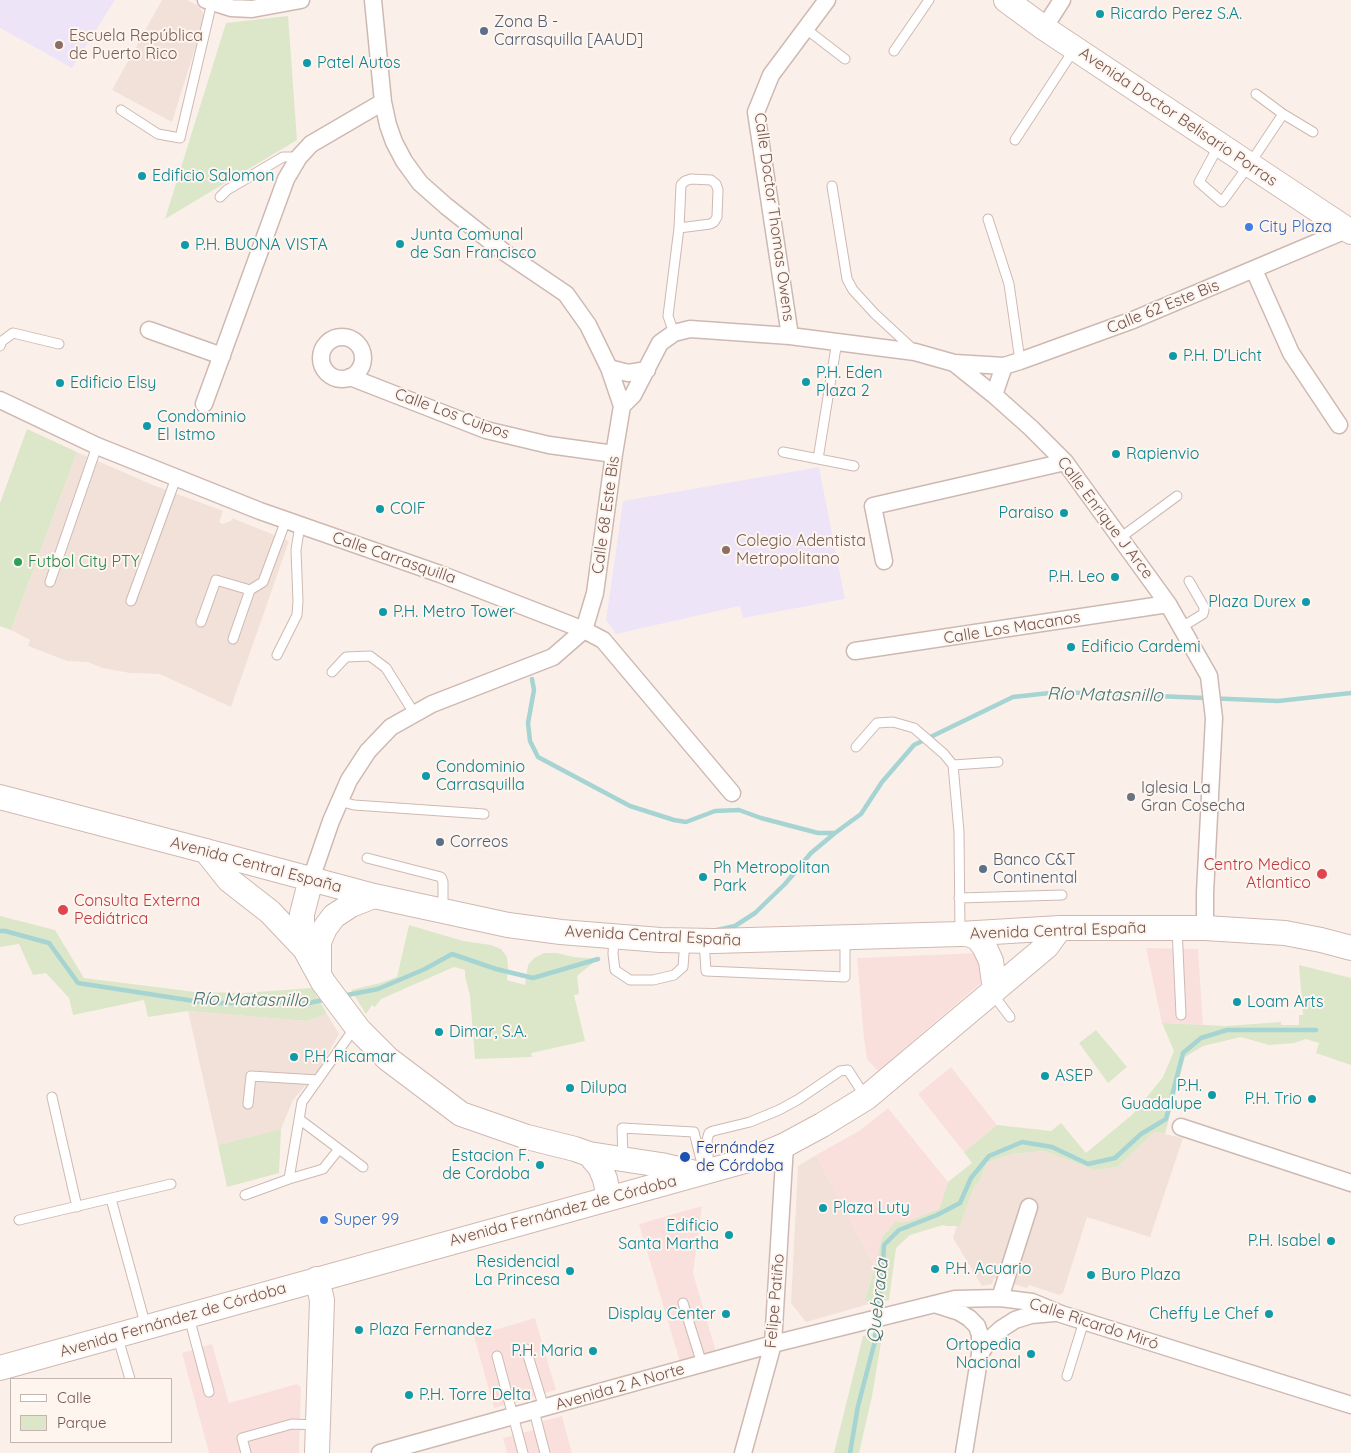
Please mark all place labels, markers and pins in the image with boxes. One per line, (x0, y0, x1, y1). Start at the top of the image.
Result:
place label: Ricardo Perez S.A. (1110, 4, 1242, 24)
marker: Ricardo Perez S.A. (1094, 8, 1106, 20)
place label: Zona B - Carrasquilla [AAUD] (494, 12, 643, 50)
marker: Zona B - Carrasquilla [AAUD] (478, 25, 490, 37)
place label: Escuela República de Puerto Rico (69, 26, 203, 64)
marker: Escuela República de Puerto Rico (53, 39, 65, 51)
place label: Patel Autos (317, 53, 400, 73)
marker: Patel Autos (301, 57, 313, 69)
place label: Edificio Salomon (152, 166, 274, 186)
marker: Edificio Salomon (136, 170, 148, 182)
place label: City Plaza (1259, 217, 1332, 237)
marker: City Plaza (1243, 221, 1255, 233)
place label: Junta Comunal de San Francisco (410, 225, 536, 263)
place label: P.H. BUONA VISTA (195, 235, 328, 255)
marker: Junta Comunal de San Francisco (394, 238, 406, 250)
marker: P.H. BUONA VISTA (179, 239, 191, 251)
place label: P.H. D'Licht (1183, 346, 1262, 366)
marker: P.H. D'Licht (1167, 350, 1179, 362)
place label: P.H. Eden Plaza 2 (816, 363, 883, 401)
place label: Edificio Elsy (70, 373, 156, 393)
marker: P.H. Eden Plaza 2 (800, 376, 812, 388)
marker: Edificio Elsy (54, 377, 66, 389)
place label: Condominio El Istmo (157, 407, 246, 445)
marker: Condominio El Istmo (141, 420, 153, 432)
place label: Rapienvio (1126, 444, 1199, 464)
marker: Rapienvio (1110, 448, 1122, 460)
place label: COIF (390, 499, 426, 519)
marker: COIF (374, 503, 386, 515)
place label: Paraiso (999, 503, 1054, 523)
marker: Paraiso (1058, 507, 1070, 519)
place label: Colegio Adentista Metropolitano (736, 531, 866, 569)
marker: Colegio Adentista Metropolitano (720, 544, 732, 556)
place label: Futbol City PTY (28, 552, 140, 572)
marker: Futbol City PTY (12, 556, 24, 568)
place label: P.H. Leo (1048, 567, 1105, 587)
marker: P.H. Leo (1109, 571, 1121, 583)
place label: Plaza Durex (1208, 592, 1296, 612)
marker: Plaza Durex (1300, 596, 1312, 608)
place label: P.H. Metro Tower (393, 602, 515, 622)
marker: P.H. Metro Tower (377, 606, 389, 618)
place label: Edificio Cardemi (1081, 637, 1201, 657)
marker: Edificio Cardemi (1065, 641, 1077, 653)
place label: Condominio Carrasquilla (436, 757, 525, 795)
marker: Condominio Carrasquilla (420, 770, 432, 782)
place label: Iglesia La Gran Cosecha (1141, 778, 1245, 816)
marker: Iglesia La Gran Cosecha (1125, 791, 1137, 803)
place label: Correos (450, 832, 508, 852)
marker: Correos (434, 836, 446, 848)
place label: Banco C&T Continental (993, 850, 1078, 888)
place label: Centro Medico Atlantico (1204, 855, 1311, 893)
place label: Ph Metropolitan Park (713, 858, 830, 896)
marker: Banco C&T Continental (977, 863, 989, 875)
marker: Centro Medico Atlantico (1315, 867, 1329, 881)
marker: Ph Metropolitan Park (697, 871, 709, 883)
place label: Consulta Externa Pediátrica (74, 891, 200, 929)
marker: Consulta Externa Pediátrica (56, 903, 70, 917)
place label: Loam Arts (1247, 992, 1324, 1012)
marker: Loam Arts (1231, 996, 1243, 1008)
place label: Dimar, S.A. (449, 1022, 527, 1042)
marker: Dimar, S.A. (433, 1026, 445, 1038)
place label: P.H. Ricamar (304, 1047, 396, 1067)
marker: P.H. Ricamar (288, 1051, 300, 1063)
place label: ASEP (1055, 1066, 1093, 1086)
marker: ASEP (1039, 1070, 1051, 1082)
place label: P.H. Guadalupe (1121, 1076, 1202, 1114)
place label: Dilupa (580, 1078, 627, 1098)
marker: Dilupa (564, 1082, 576, 1094)
marker: P.H. Guadalupe (1206, 1089, 1218, 1101)
place label: P.H. Trio (1244, 1089, 1302, 1109)
marker: P.H. Trio (1306, 1093, 1318, 1105)
place label: Fernández de Córdoba (696, 1138, 784, 1176)
place label: Estacion F. de Cordoba (442, 1146, 530, 1184)
marker: Fernández de Córdoba (678, 1150, 692, 1164)
marker: Estacion F. de Cordoba (534, 1159, 546, 1171)
place label: Plaza Luty (833, 1198, 910, 1218)
marker: Plaza Luty (817, 1202, 829, 1214)
place label: Super 99 (334, 1210, 399, 1230)
marker: Super 99 (318, 1214, 330, 1226)
place label: Edificio Santa Martha (618, 1216, 719, 1254)
marker: Edificio Santa Martha (723, 1229, 735, 1241)
place label: P.H. Isabel (1248, 1231, 1321, 1251)
marker: P.H. Isabel (1325, 1235, 1337, 1247)
place label: Residencial La Princesa (474, 1252, 560, 1290)
place label: P.H. Acuario (945, 1259, 1031, 1279)
marker: P.H. Acuario (929, 1263, 941, 1275)
marker: Residencial La Princesa (564, 1265, 576, 1277)
place label: Buro Plaza (1101, 1265, 1181, 1285)
marker: Buro Plaza (1085, 1269, 1097, 1281)
place label: Display Center (608, 1304, 716, 1324)
place label: Cheffy Le Chef (1149, 1304, 1259, 1324)
marker: Display Center (720, 1308, 732, 1320)
marker: Cheffy Le Chef (1263, 1308, 1275, 1320)
place label: Plaza Fernandez (369, 1320, 492, 1340)
marker: Plaza Fernandez (353, 1324, 365, 1336)
place label: Ortopedia Nacional (946, 1335, 1021, 1373)
place label: P.H. Maria (511, 1341, 583, 1361)
marker: P.H. Maria (587, 1345, 599, 1357)
marker: Ortopedia Nacional (1025, 1348, 1037, 1360)
place label: P.H. Torre Delta (419, 1385, 531, 1405)
marker: P.H. Torre Delta (403, 1389, 415, 1401)

